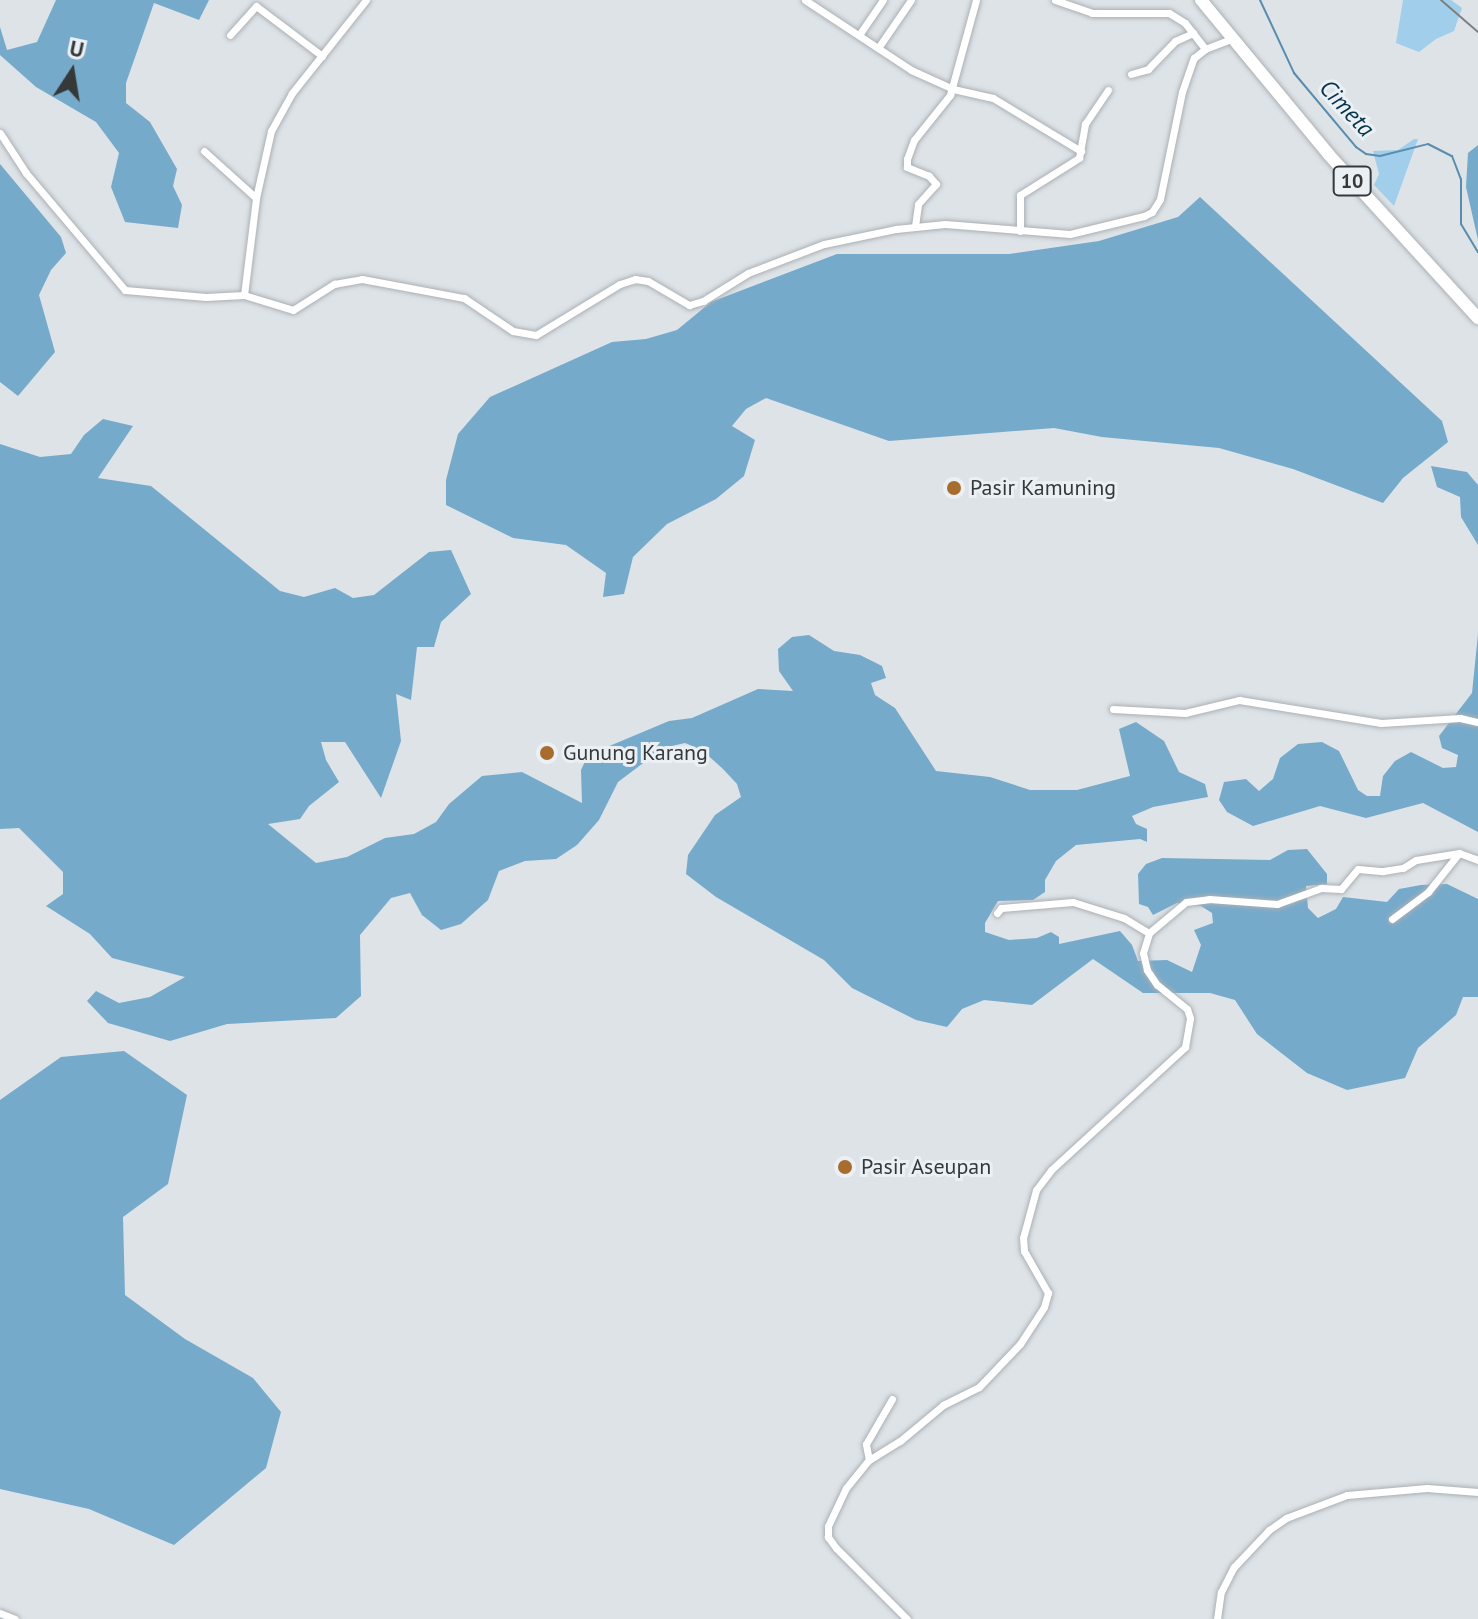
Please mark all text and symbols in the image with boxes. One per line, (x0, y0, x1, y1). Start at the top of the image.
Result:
north arrow (32, 32, 112, 112)
text: U (67, 33, 87, 64)
water label: Cimeta (1313, 74, 1381, 142)
road number: 10 (1332, 165, 1372, 197)
place label: Pasir Kamuning (970, 475, 1116, 501)
marker: Pasir Kamuning (945, 479, 963, 497)
place label: Gunung Karang (563, 740, 708, 766)
marker: Gunung Karang (538, 744, 556, 762)
place label: Pasir Aseupan (861, 1154, 992, 1180)
marker: Pasir Aseupan (836, 1158, 854, 1176)

